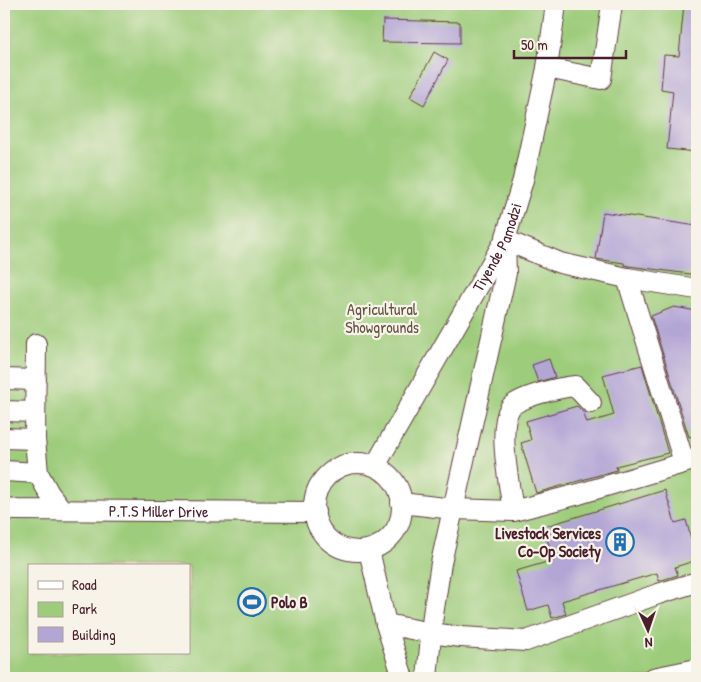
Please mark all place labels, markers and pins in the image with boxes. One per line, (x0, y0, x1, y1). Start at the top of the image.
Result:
place label: Livestock Services Co-Op Society (495, 522, 602, 563)
building icon: Livestock Services Co-Op Society (605, 527, 635, 557)
sports icon: Polo B (237, 587, 267, 617)
place label: Polo B (271, 591, 308, 613)

